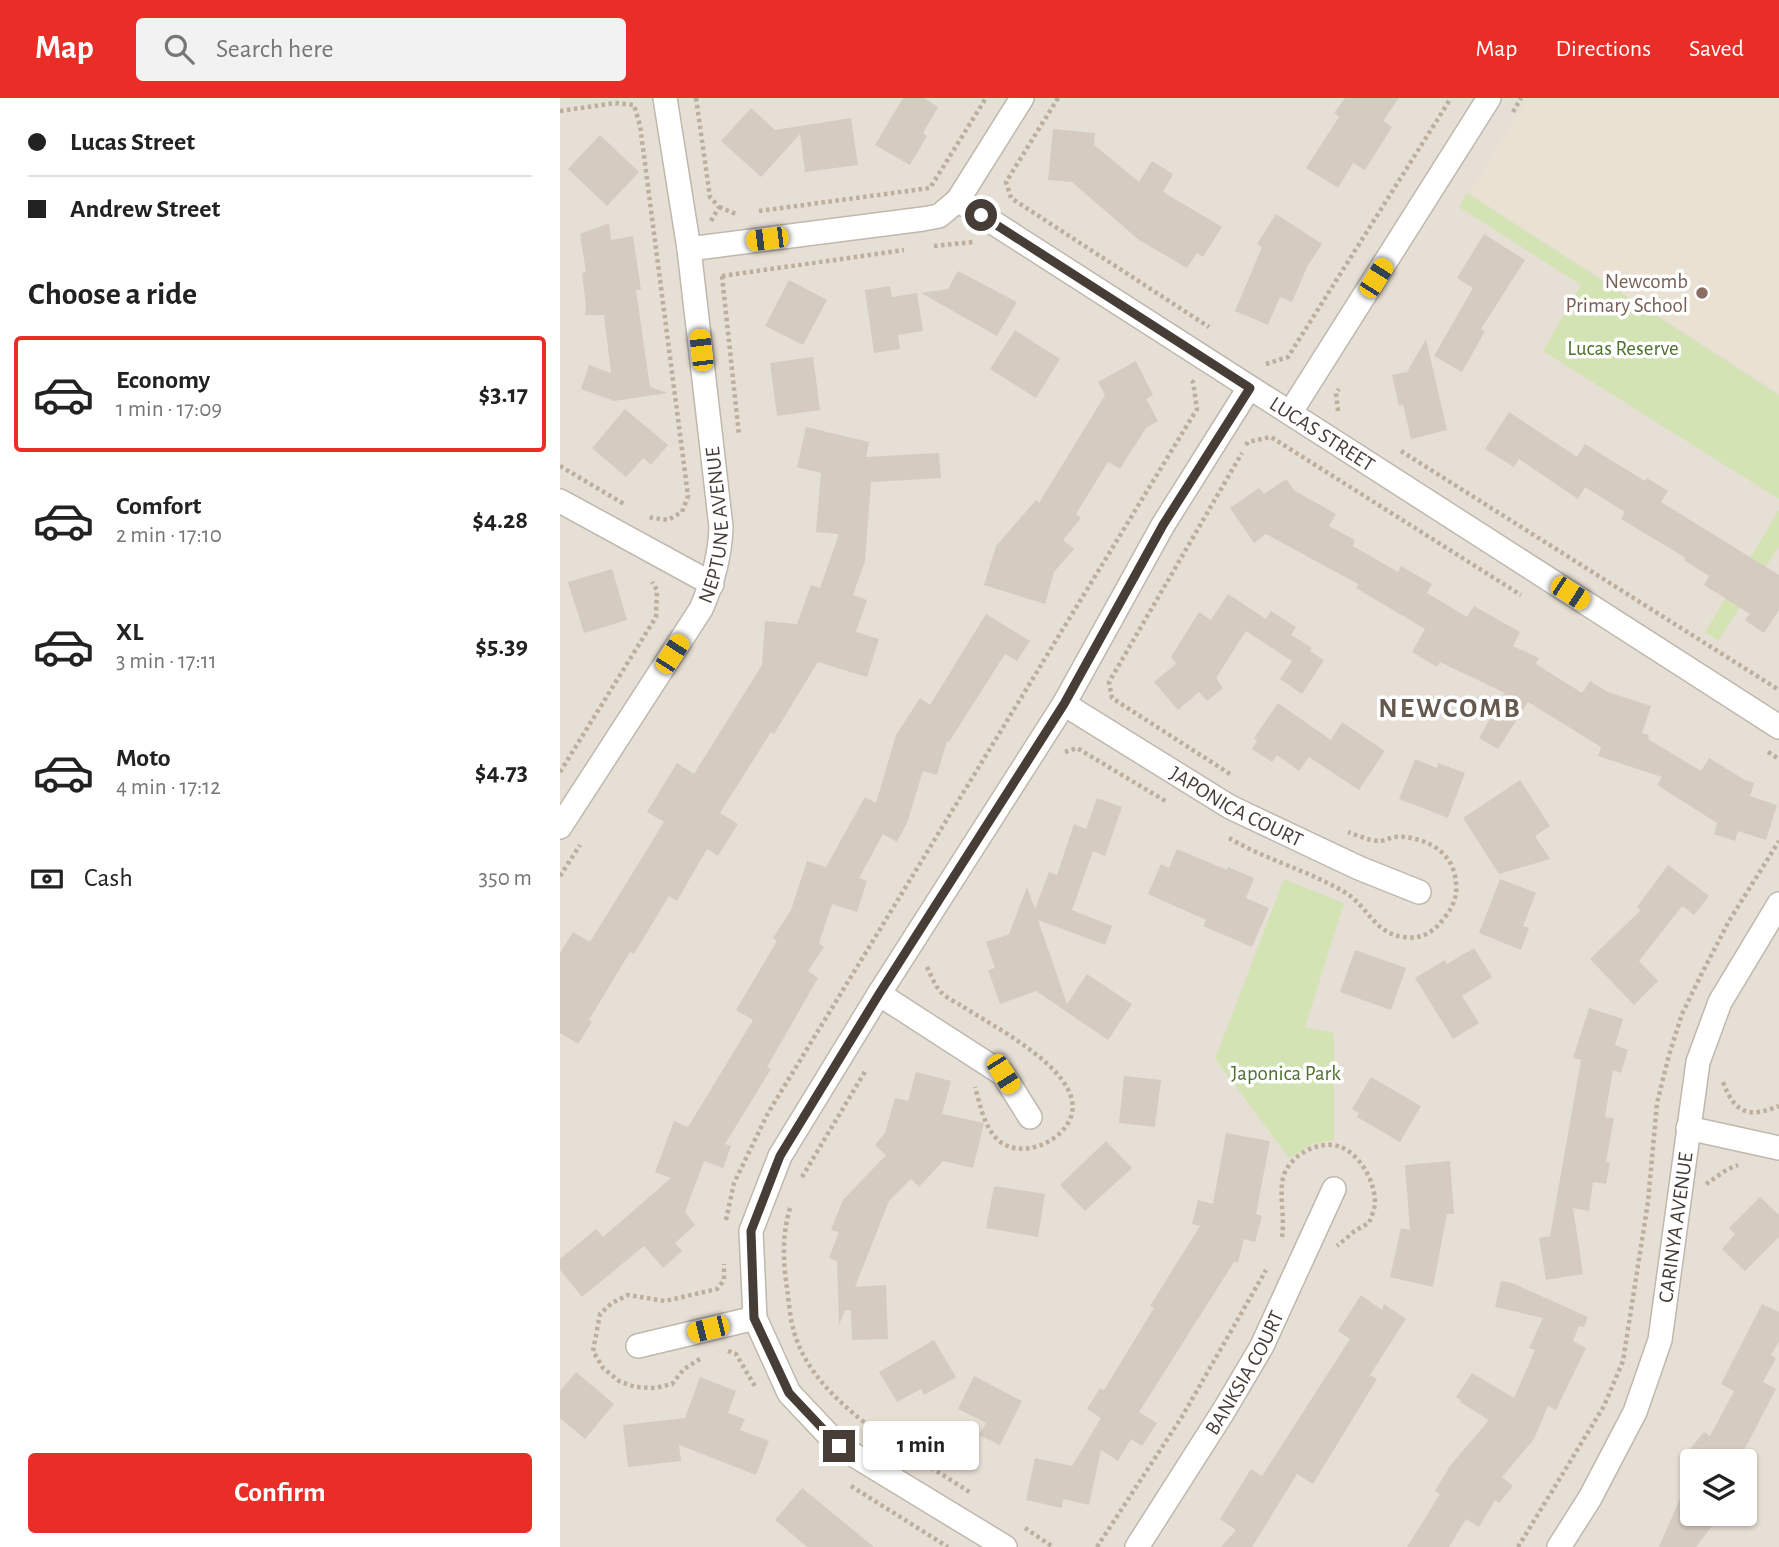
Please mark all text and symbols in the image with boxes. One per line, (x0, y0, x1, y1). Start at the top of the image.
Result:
search box (136, 18, 626, 81)
icon: search (160, 30, 198, 68)
text: Map (35, 32, 94, 65)
text: Search here (216, 36, 334, 62)
text: Map (1475, 37, 1517, 61)
text: Directions (1555, 37, 1651, 61)
text: Saved (1689, 37, 1744, 61)
text: Lucas Street (70, 129, 195, 155)
text: Andrew Street (70, 196, 220, 222)
route start (965, 199, 997, 231)
car (745, 226, 790, 252)
car (1356, 255, 1397, 301)
place label: Newcomb Primary School (1565, 271, 1688, 316)
text: Choose a ride (28, 278, 197, 310)
marker: Newcomb Primary School (1694, 285, 1710, 301)
car (689, 328, 714, 372)
park label: Lucas Reserve (1567, 338, 1679, 359)
icon: car (32, 363, 95, 426)
text: Economy (116, 367, 210, 393)
text: $3.17 (479, 381, 528, 407)
street label: LUCAS STREET (1266, 393, 1379, 475)
text: 1 min · 17:09 (116, 398, 222, 421)
street label: NEPTUNE AVENUE (694, 446, 732, 606)
icon: car (32, 489, 95, 552)
text: Comfort (116, 493, 201, 519)
text: $4.28 (472, 507, 528, 533)
text: 2 min · 17:10 (116, 524, 222, 547)
car (1547, 573, 1594, 613)
icon: car (32, 615, 95, 678)
text: XL (116, 619, 143, 645)
car (652, 631, 693, 677)
text: $5.39 (475, 633, 528, 659)
text: 3 min · 17:11 (116, 650, 217, 673)
district label: NEWCOMB (1378, 695, 1522, 723)
icon: car (32, 741, 95, 804)
text: Moto (116, 745, 171, 771)
text: $4.73 (475, 759, 528, 785)
street label: JAPONICA COURT (1167, 762, 1306, 850)
text: 4 min · 17:12 (116, 776, 221, 799)
icon: cash (28, 860, 66, 898)
text: Cash (84, 865, 133, 891)
text: 350 m (479, 867, 532, 890)
car (983, 1051, 1024, 1097)
park label: Japonica Park (1231, 1063, 1341, 1084)
street label: CARINYA AVENUE (1655, 1151, 1696, 1304)
street label: BANKSIA COURT (1201, 1307, 1287, 1438)
car (686, 1314, 731, 1344)
callout: 1 min (864, 1422, 979, 1470)
route end (823, 1430, 855, 1462)
text: 1 min (897, 1434, 945, 1457)
map controls (1680, 1449, 1757, 1526)
button: layers (1680, 1449, 1757, 1526)
button: Confirm (28, 1453, 532, 1533)

